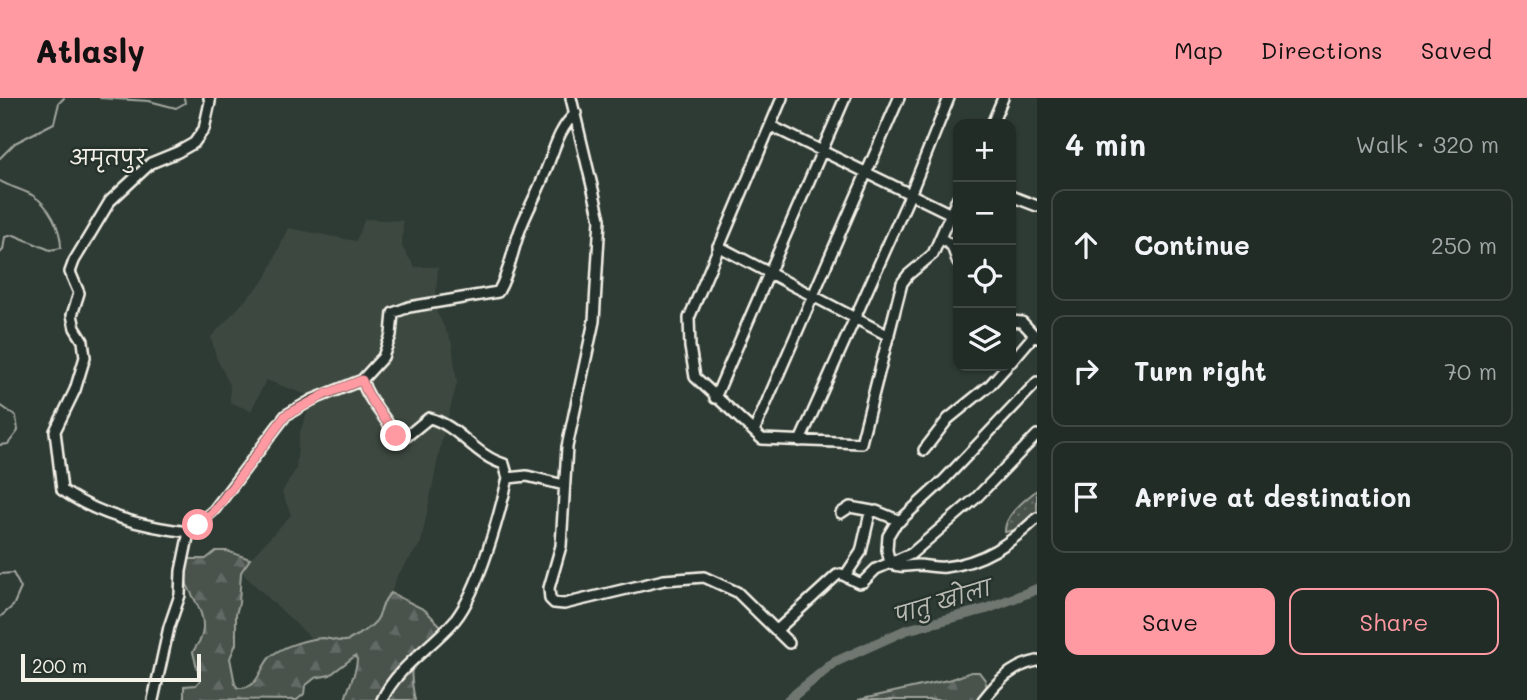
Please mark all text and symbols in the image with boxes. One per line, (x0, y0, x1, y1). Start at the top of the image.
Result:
text: Atlasly (35, 28, 145, 71)
text: Map (1174, 34, 1223, 65)
text: Directions (1261, 34, 1383, 65)
text: Saved (1421, 34, 1492, 65)
map controls (953, 119, 1016, 371)
button: + (953, 119, 1016, 182)
text: 4 min (1065, 124, 1146, 164)
text: Walk · 320 m (1356, 129, 1499, 159)
district label: अमृतपुर (69, 143, 148, 173)
button: − (953, 182, 1016, 245)
icon: ahead (1067, 226, 1105, 264)
text: Continue (1134, 228, 1250, 262)
text: 250 m (1431, 230, 1497, 260)
button: locate (953, 245, 1016, 308)
button: layers (953, 308, 1016, 371)
icon: right (1067, 352, 1105, 390)
text: Turn right (1134, 354, 1267, 388)
text: 70 m (1444, 356, 1497, 386)
route end (380, 420, 411, 451)
icon: arrive (1067, 478, 1105, 516)
text: Arrive at destination (1134, 480, 1411, 514)
route start (182, 509, 213, 540)
water label: पातु खोला (889, 570, 999, 632)
button: Save (1065, 588, 1275, 655)
button: Share (1289, 588, 1499, 655)
scale bar (21, 651, 201, 683)
text: 200 m (32, 653, 87, 678)

